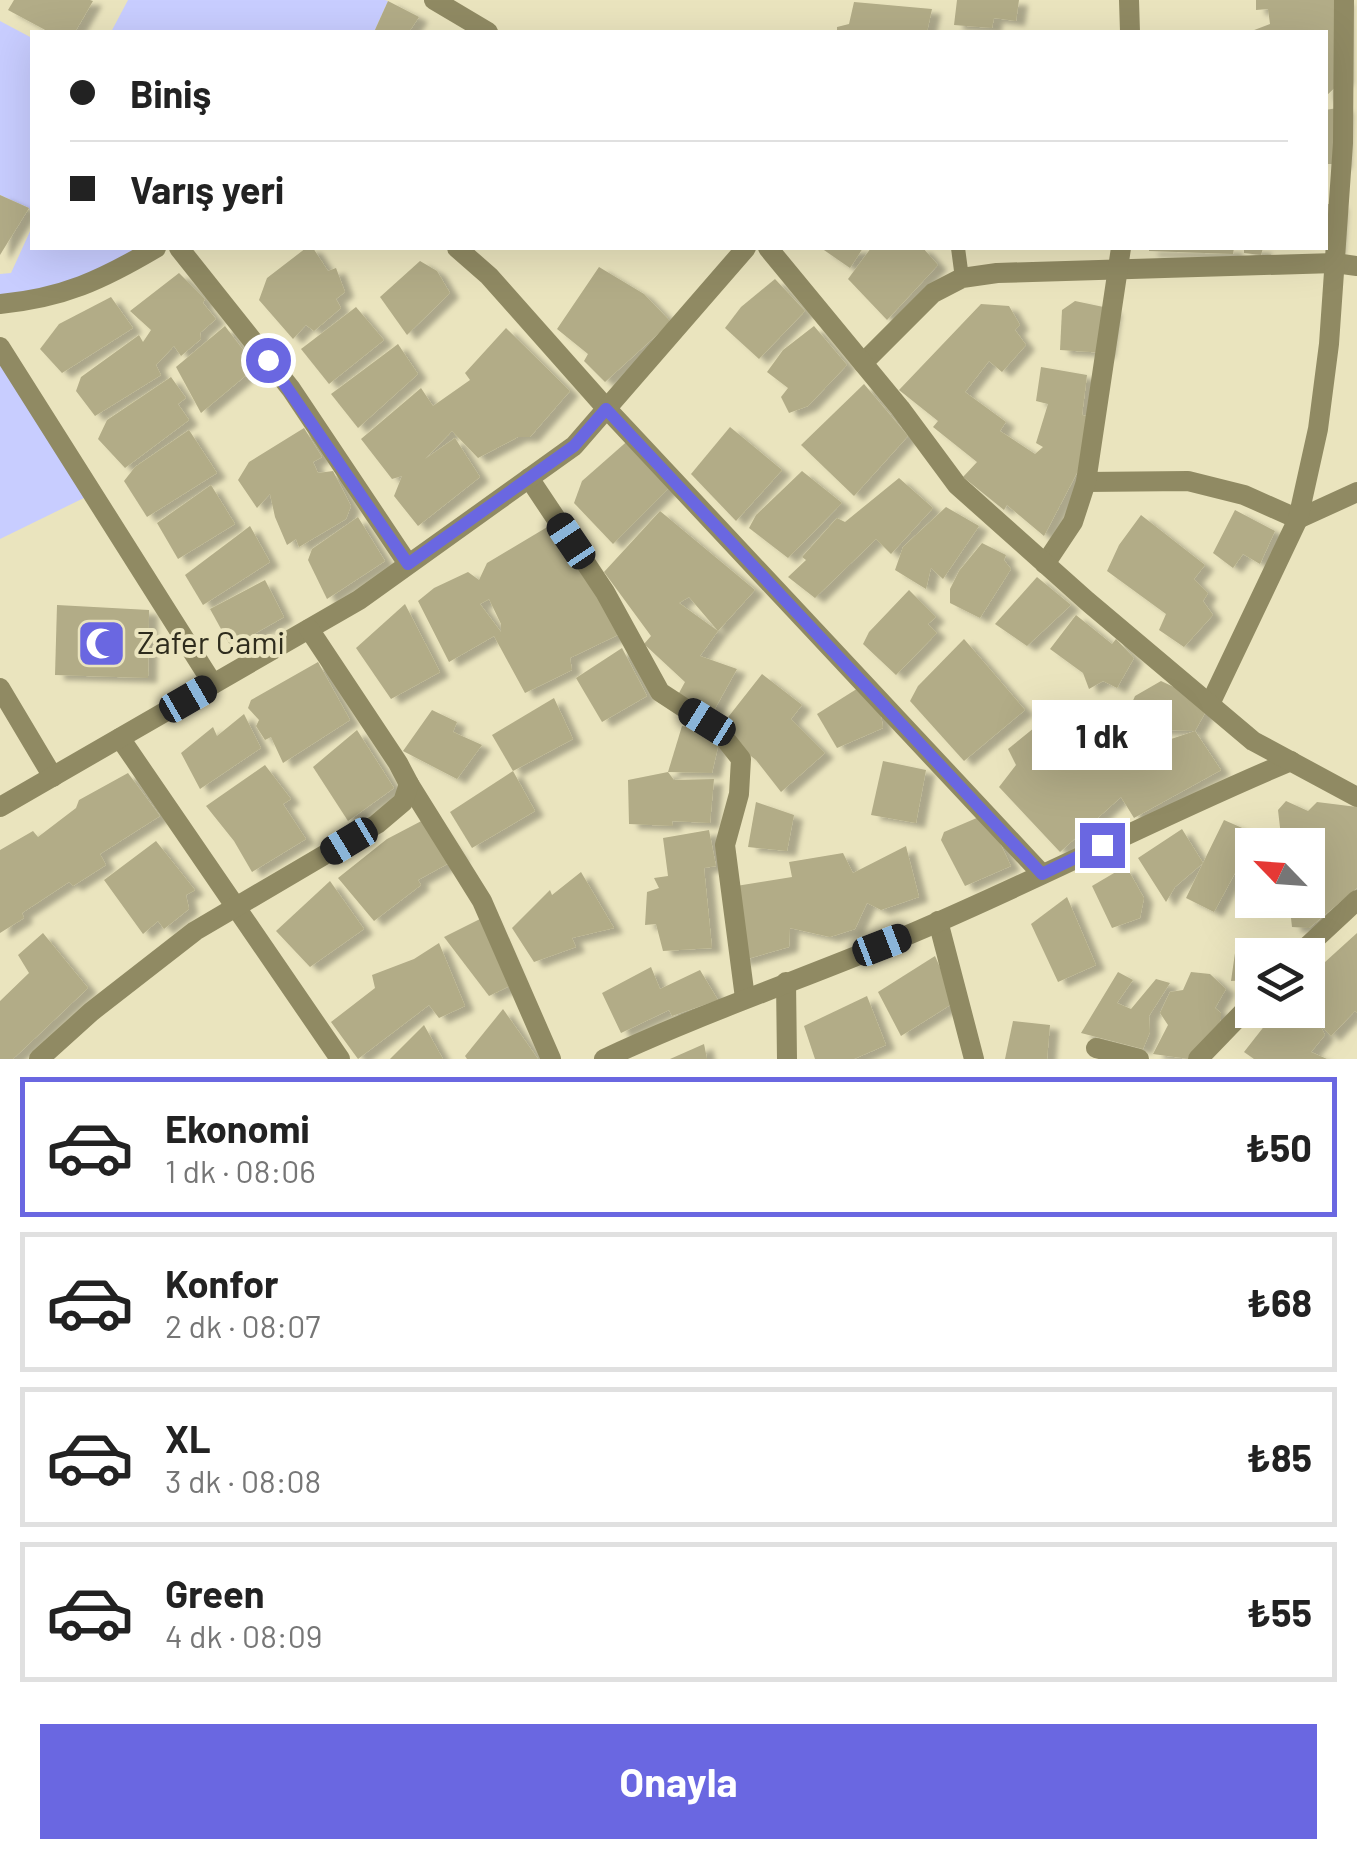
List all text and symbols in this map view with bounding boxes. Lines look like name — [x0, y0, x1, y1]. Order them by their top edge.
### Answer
text: Biniş — [130, 70, 212, 116]
text: Varış yeri — [130, 166, 284, 212]
route start — [246, 338, 291, 383]
car — [542, 508, 600, 574]
mosque icon: Zafer Cami — [76, 617, 128, 669]
place label: Zafer Cami — [137, 622, 285, 660]
car — [155, 671, 221, 727]
car — [674, 693, 740, 751]
callout: 1 dk — [1032, 700, 1172, 770]
text: 1 dk — [1076, 716, 1128, 754]
car — [316, 813, 382, 869]
route end — [1080, 823, 1125, 868]
north arrow — [1235, 828, 1325, 918]
map controls — [1235, 828, 1325, 1028]
car — [849, 920, 915, 970]
button: layers — [1235, 938, 1325, 1028]
icon: car — [45, 1102, 135, 1192]
text: Ekonomi — [165, 1105, 309, 1151]
text: ₺50 — [1245, 1124, 1312, 1170]
text: 1 dk · 08:06 — [165, 1151, 316, 1189]
icon: car — [45, 1257, 135, 1347]
text: Konfor — [165, 1260, 279, 1306]
text: ₺68 — [1246, 1279, 1312, 1325]
text: 2 dk · 08:07 — [165, 1306, 320, 1344]
icon: car — [45, 1412, 135, 1502]
text: XL — [165, 1415, 211, 1461]
text: ₺85 — [1246, 1434, 1312, 1480]
text: 3 dk · 08:08 — [165, 1461, 321, 1499]
icon: car — [45, 1567, 135, 1657]
text: Green — [165, 1570, 265, 1616]
text: ₺55 — [1246, 1589, 1312, 1635]
text: 4 dk · 08:09 — [165, 1616, 322, 1654]
button: Onayla — [40, 1724, 1317, 1839]

